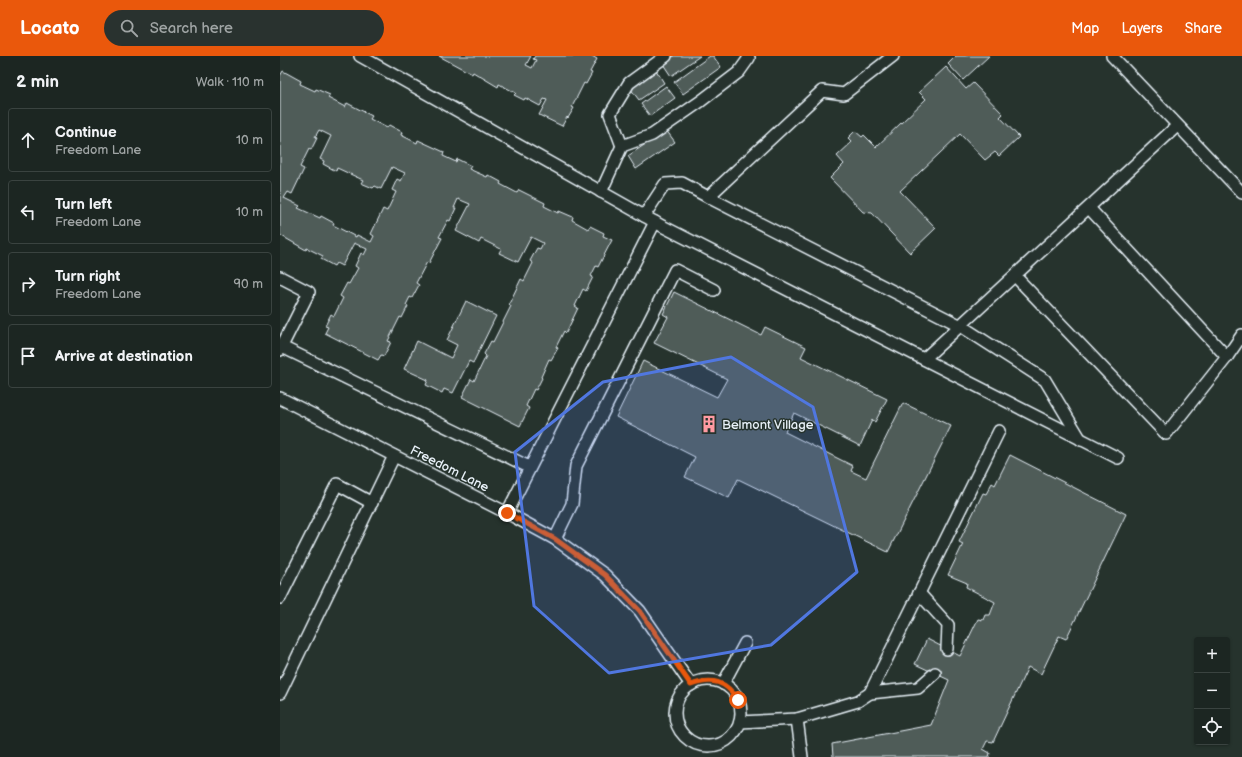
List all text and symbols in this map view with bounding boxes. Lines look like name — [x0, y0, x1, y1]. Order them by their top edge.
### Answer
search box — [104, 10, 384, 46]
text: Locato — [20, 17, 80, 40]
icon: search — [118, 17, 140, 39]
text: Search here — [150, 19, 233, 38]
text: Map — [1071, 20, 1099, 37]
text: Layers — [1121, 20, 1163, 37]
text: Share — [1185, 20, 1222, 37]
text: 2 min — [16, 72, 59, 92]
text: Walk · 110 m — [196, 74, 264, 90]
text: Continue — [55, 123, 117, 142]
icon: ahead — [17, 129, 39, 151]
text: 10 m — [236, 132, 263, 148]
text: Freedom Lane — [55, 142, 141, 158]
text: Turn left — [55, 195, 112, 214]
icon: left — [17, 201, 39, 223]
text: 10 m — [236, 204, 263, 220]
text: Freedom Lane — [55, 214, 141, 230]
text: Turn right — [55, 267, 120, 286]
icon: right — [17, 273, 39, 295]
text: 90 m — [234, 276, 263, 292]
text: Freedom Lane — [55, 286, 141, 302]
icon: arrive — [17, 345, 39, 367]
text: Arrive at destination — [55, 347, 193, 366]
building icon: Belmont Village — [699, 414, 719, 434]
place label: Belmont Village — [722, 417, 814, 433]
street label: Freedom Lane — [408, 442, 492, 496]
route end — [498, 504, 516, 522]
map controls — [1194, 637, 1230, 745]
button: + — [1194, 637, 1230, 673]
button: − — [1194, 673, 1230, 709]
route start — [729, 691, 747, 709]
button: locate — [1194, 709, 1230, 745]

